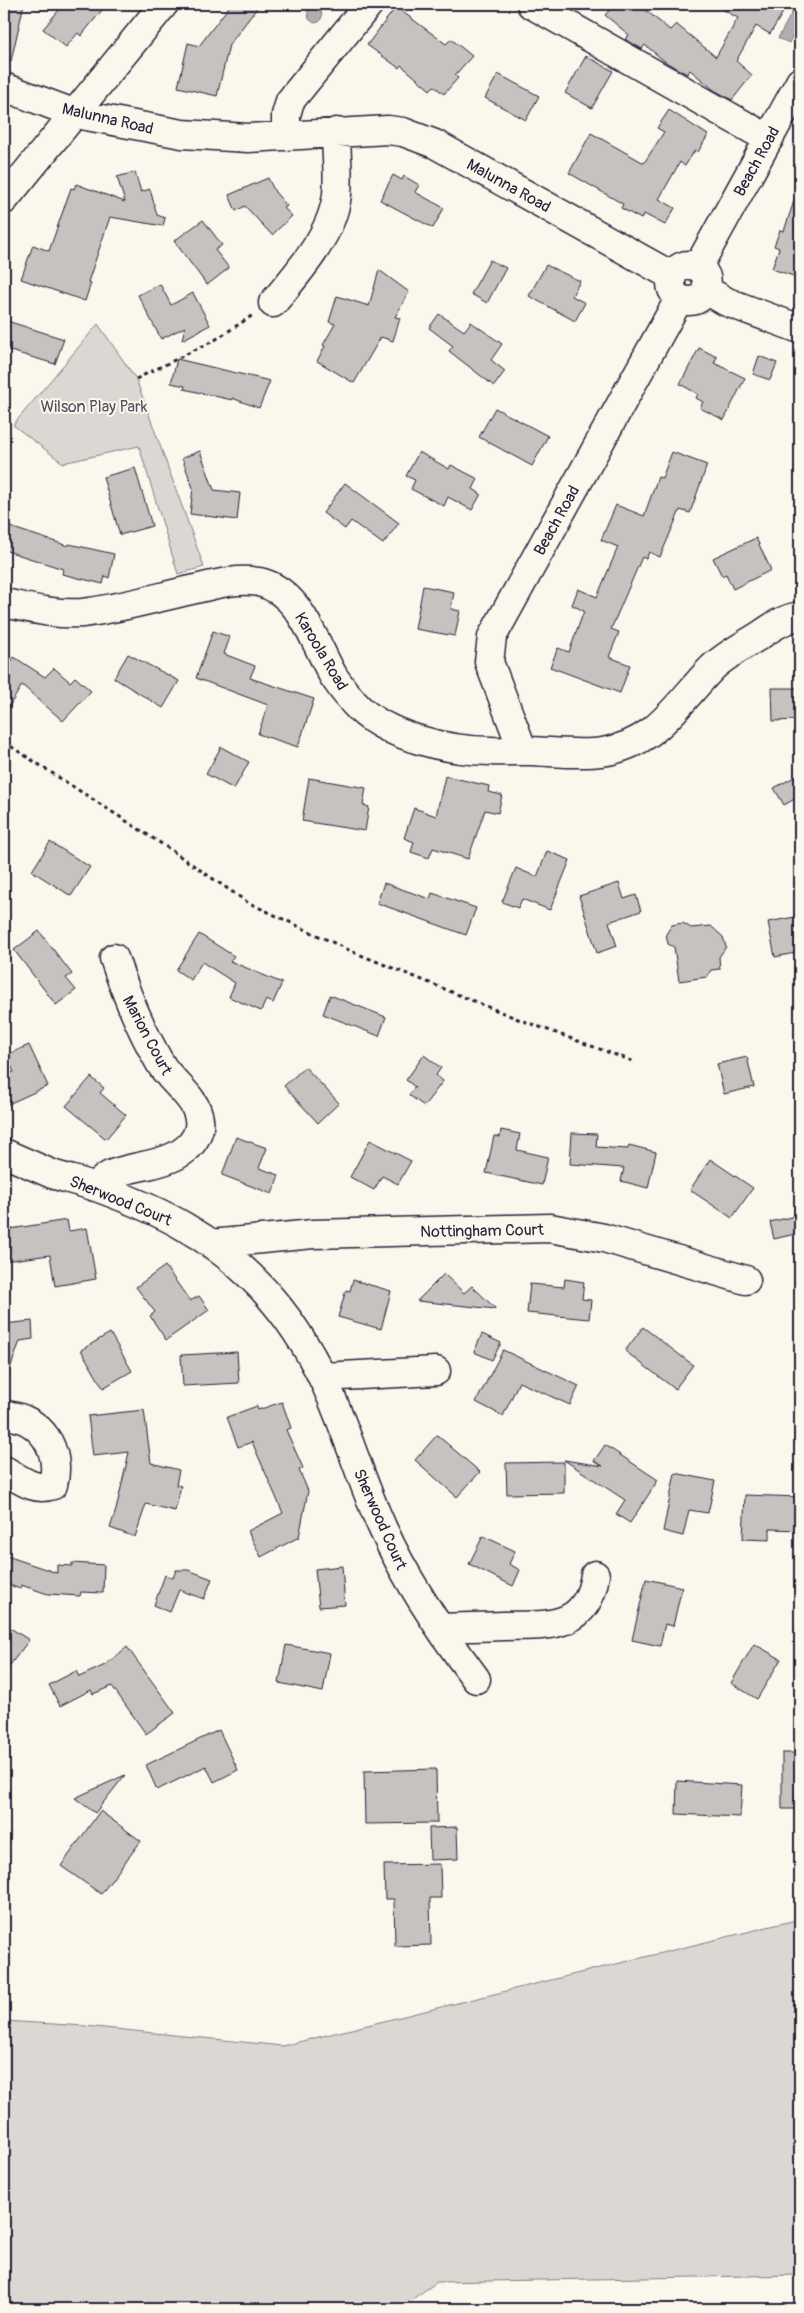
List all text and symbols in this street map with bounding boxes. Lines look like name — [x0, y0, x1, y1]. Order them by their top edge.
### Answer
street label: Malunna Road — [60, 99, 155, 139]
street label: Beach Road — [730, 123, 784, 200]
street label: Malunna Road — [463, 155, 554, 217]
park label: Wilson Play Park — [41, 397, 148, 417]
street label: Beach Road — [530, 482, 584, 559]
street label: Karoola Road — [290, 609, 352, 694]
street label: Marion Court — [118, 992, 177, 1079]
street label: Sherwood Court — [67, 1171, 175, 1231]
street label: Nottingham Court — [420, 1220, 545, 1242]
street label: Sherwood Court — [349, 1466, 411, 1573]

